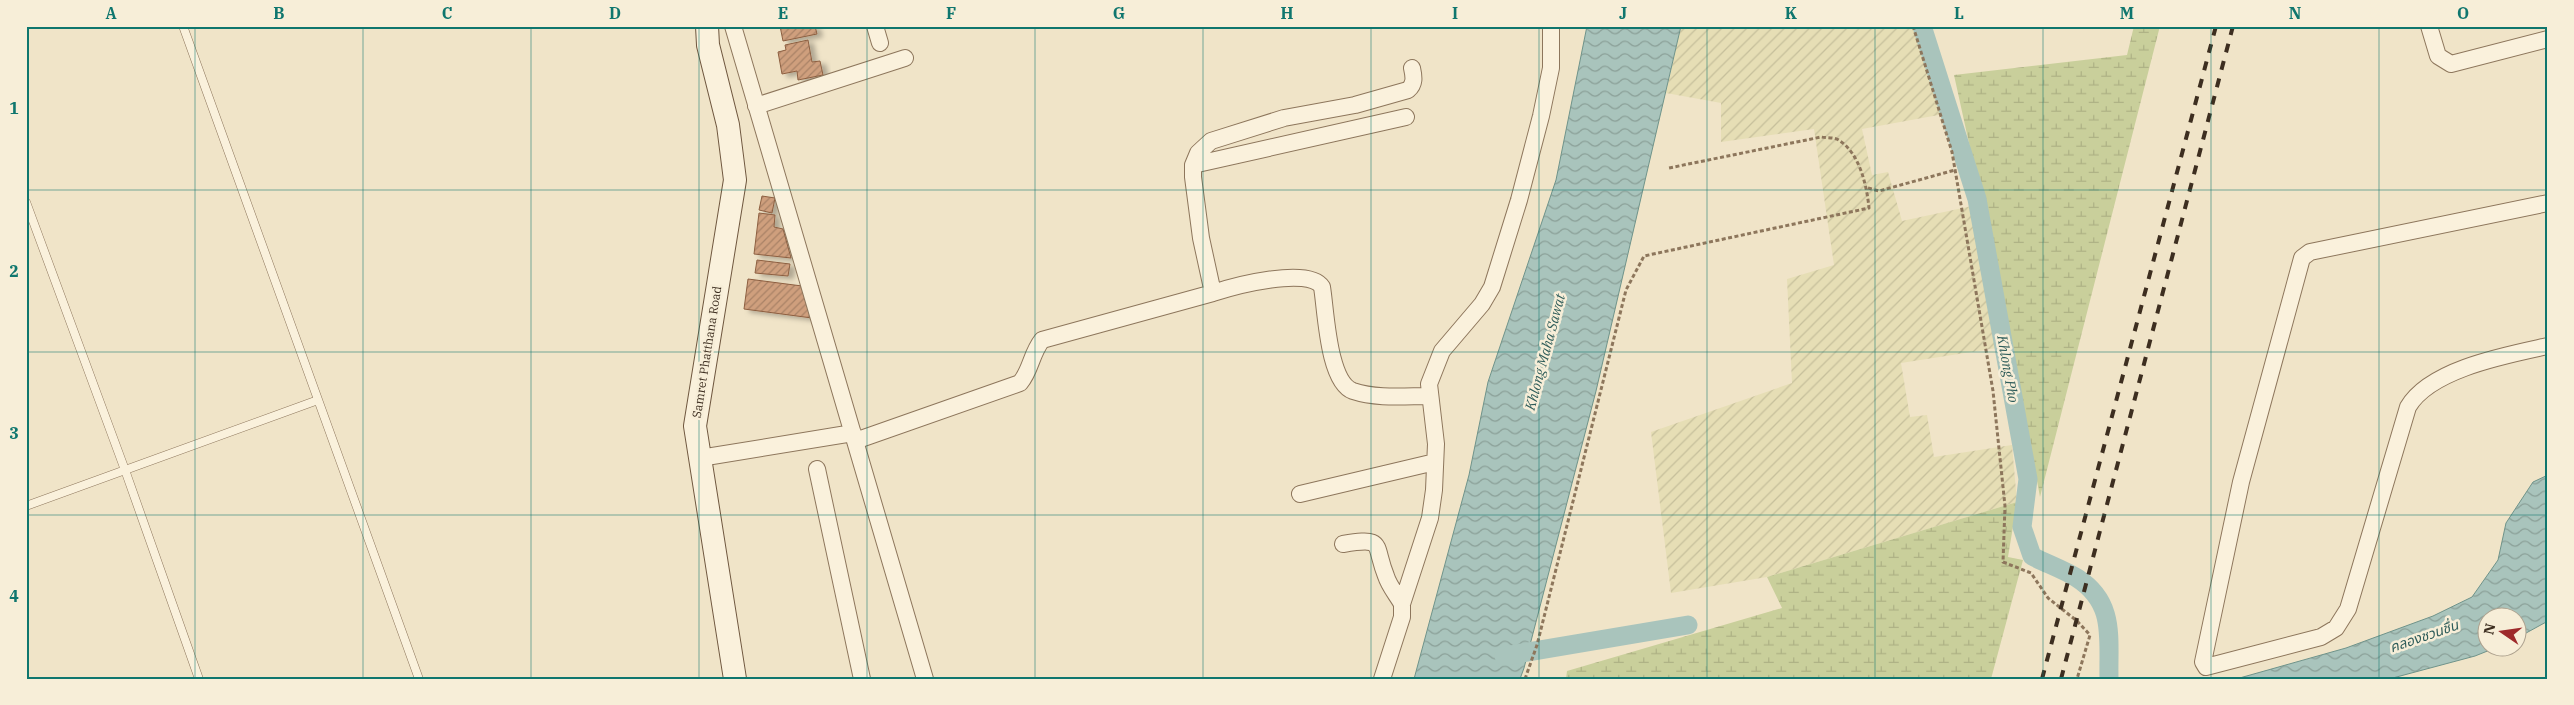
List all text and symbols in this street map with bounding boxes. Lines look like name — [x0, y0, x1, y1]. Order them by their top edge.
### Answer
text: A — [105, 3, 117, 23]
text: B — [273, 3, 285, 23]
text: C — [442, 3, 452, 23]
text: D — [609, 3, 621, 23]
text: E — [778, 3, 788, 23]
text: F — [946, 3, 956, 23]
text: G — [1113, 3, 1125, 23]
text: H — [1281, 3, 1294, 23]
text: I — [1452, 3, 1458, 23]
text: J — [1619, 3, 1627, 23]
text: K — [1785, 3, 1798, 23]
text: L — [1954, 3, 1964, 23]
text: M — [2120, 3, 2134, 23]
text: N — [2289, 3, 2301, 23]
text: O — [2457, 3, 2469, 23]
text: 1 — [9, 98, 19, 118]
text: 2 — [9, 261, 19, 281]
street label: Samret Phatthana Road — [689, 285, 724, 419]
water label: Khlong Maha Sawat — [1521, 291, 1569, 413]
water label: Khlong Pho — [1993, 333, 2023, 404]
text: 3 — [9, 423, 19, 443]
text: 4 — [9, 586, 19, 606]
north arrow — [2476, 608, 2526, 658]
water label: คลองชวนชื่น — [2387, 614, 2462, 656]
text: N — [2479, 622, 2499, 636]

